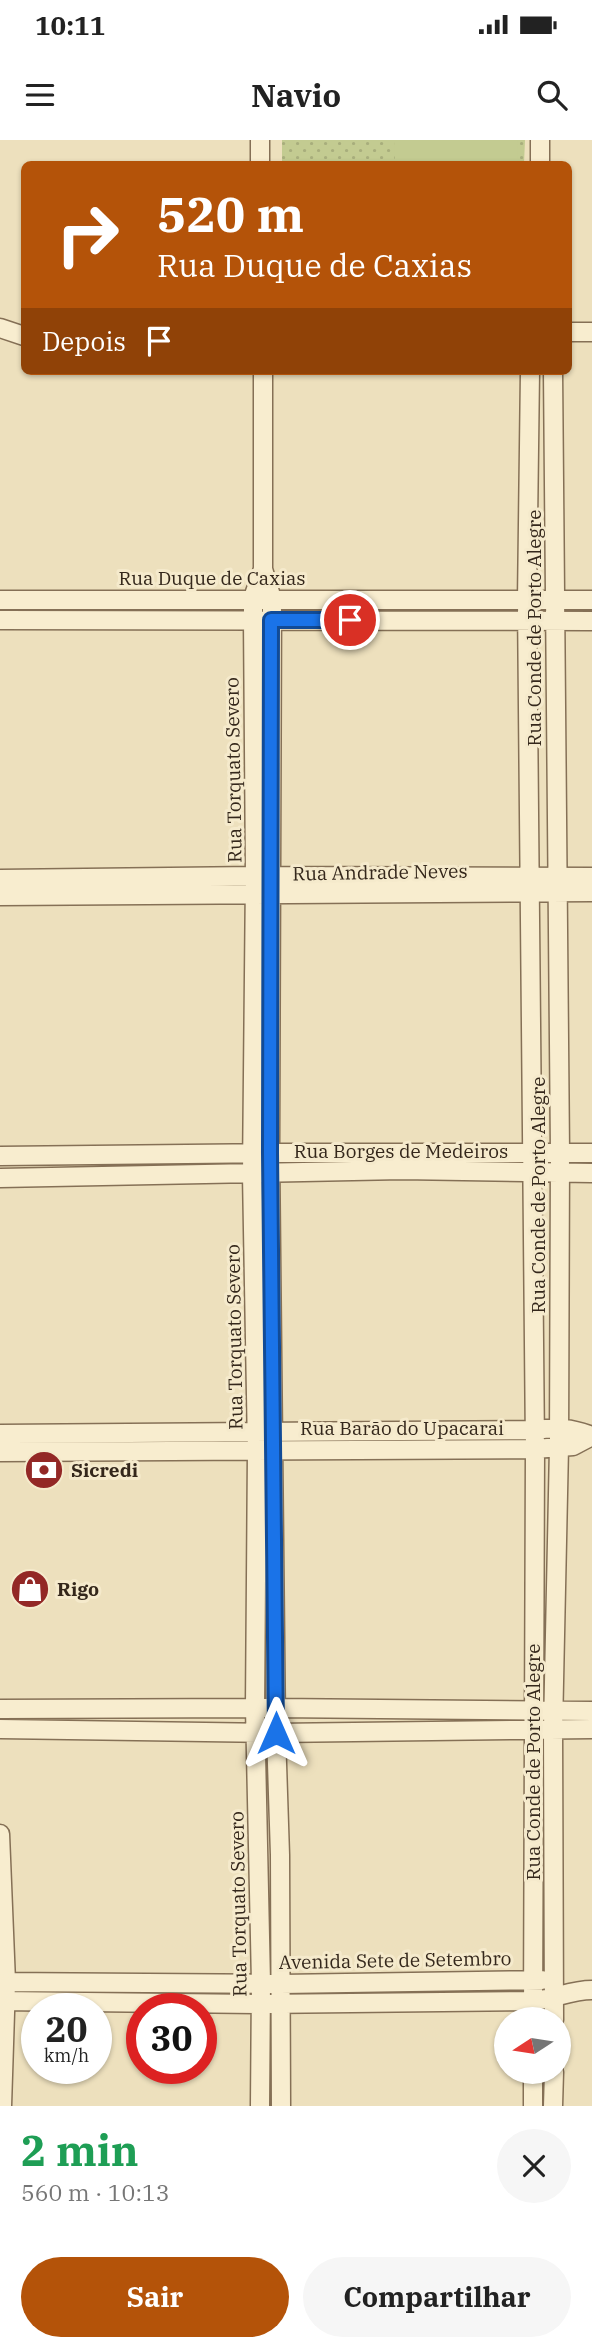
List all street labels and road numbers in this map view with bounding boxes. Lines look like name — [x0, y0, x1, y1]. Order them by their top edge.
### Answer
street label: Rua Conde de Porto Alegre — [522, 510, 546, 746]
street label: Rua Duque de Caxias — [118, 566, 306, 590]
street label: Rua Torquato Severo — [219, 677, 247, 863]
street label: Rua Andrade Neves — [292, 858, 468, 886]
street label: Rua Conde de Porto Alegre — [526, 1077, 550, 1313]
street label: Rua Borges de Medeiros — [294, 1139, 508, 1163]
street label: Rua Torquato Severo — [220, 1244, 248, 1430]
street label: Rua Barão do Upacarai — [300, 1416, 504, 1440]
street label: Rua Conde de Porto Alegre — [521, 1644, 545, 1880]
street label: Rua Torquato Severo — [224, 1811, 252, 1997]
street label: Avenida Sete de Setembro — [278, 1946, 512, 1974]

